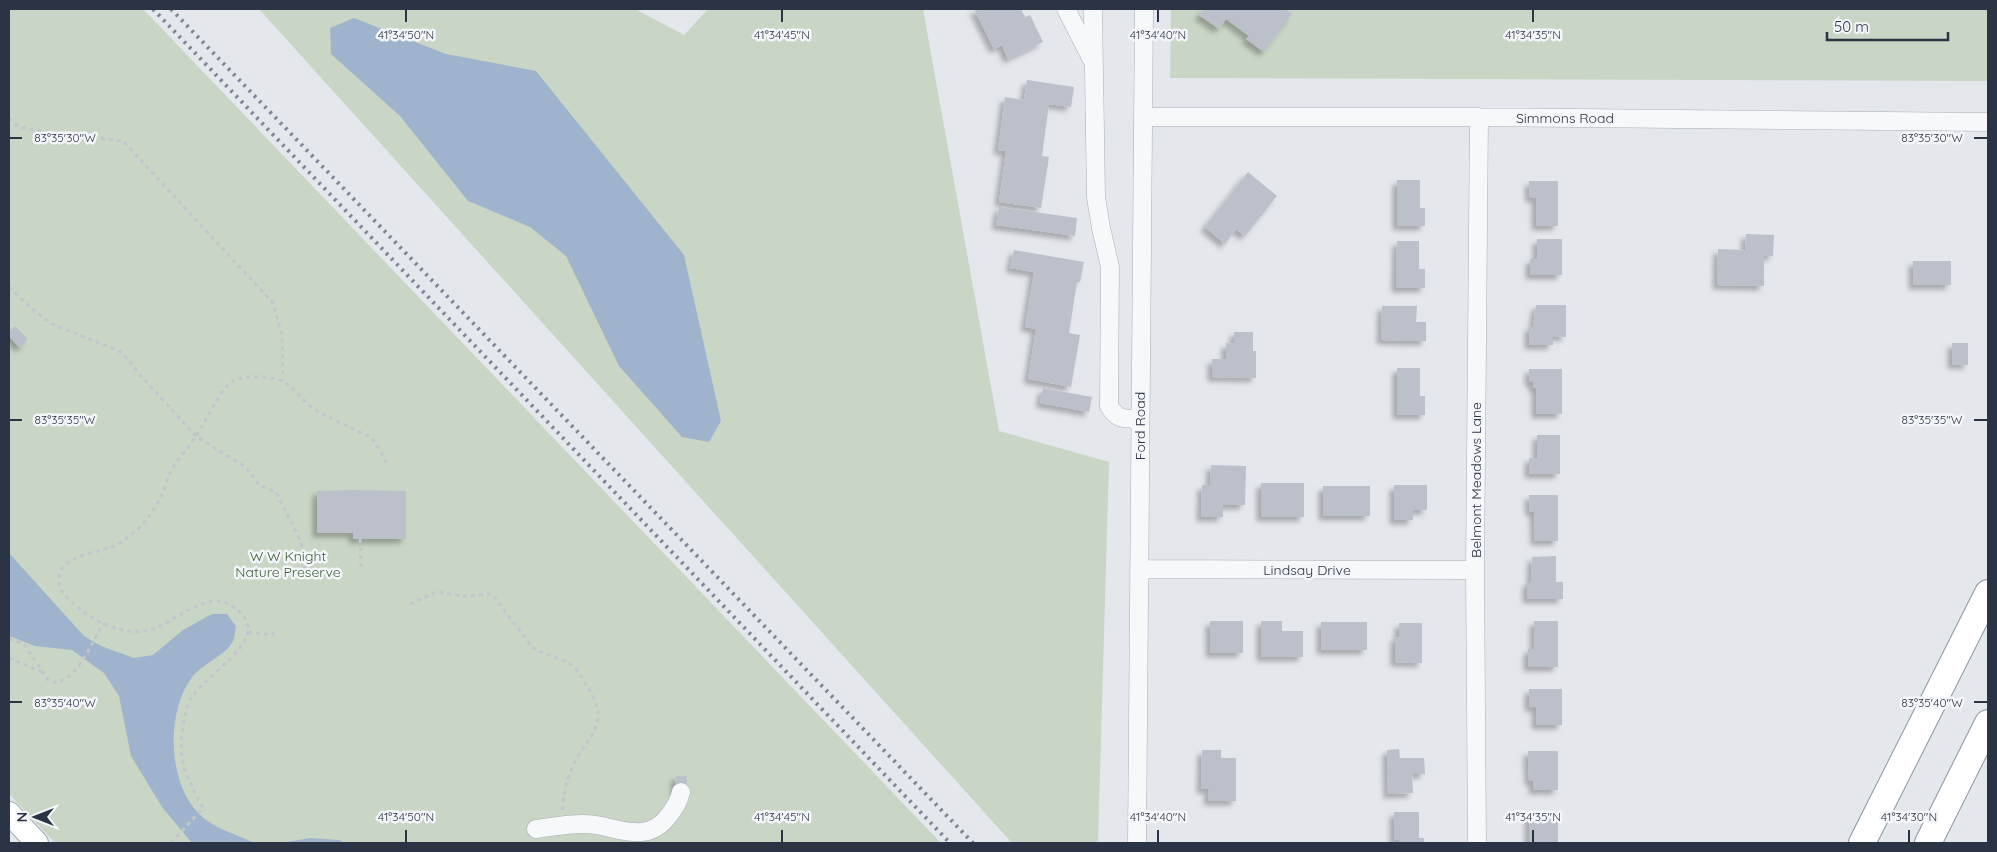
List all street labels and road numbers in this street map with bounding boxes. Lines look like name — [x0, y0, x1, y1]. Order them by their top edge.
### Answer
street label: Simmons Road — [1516, 109, 1614, 127]
street label: Ford Road — [1131, 392, 1149, 460]
street label: Belmont Meadows Lane — [1467, 402, 1485, 558]
street label: Lindsay Drive — [1263, 561, 1351, 579]

